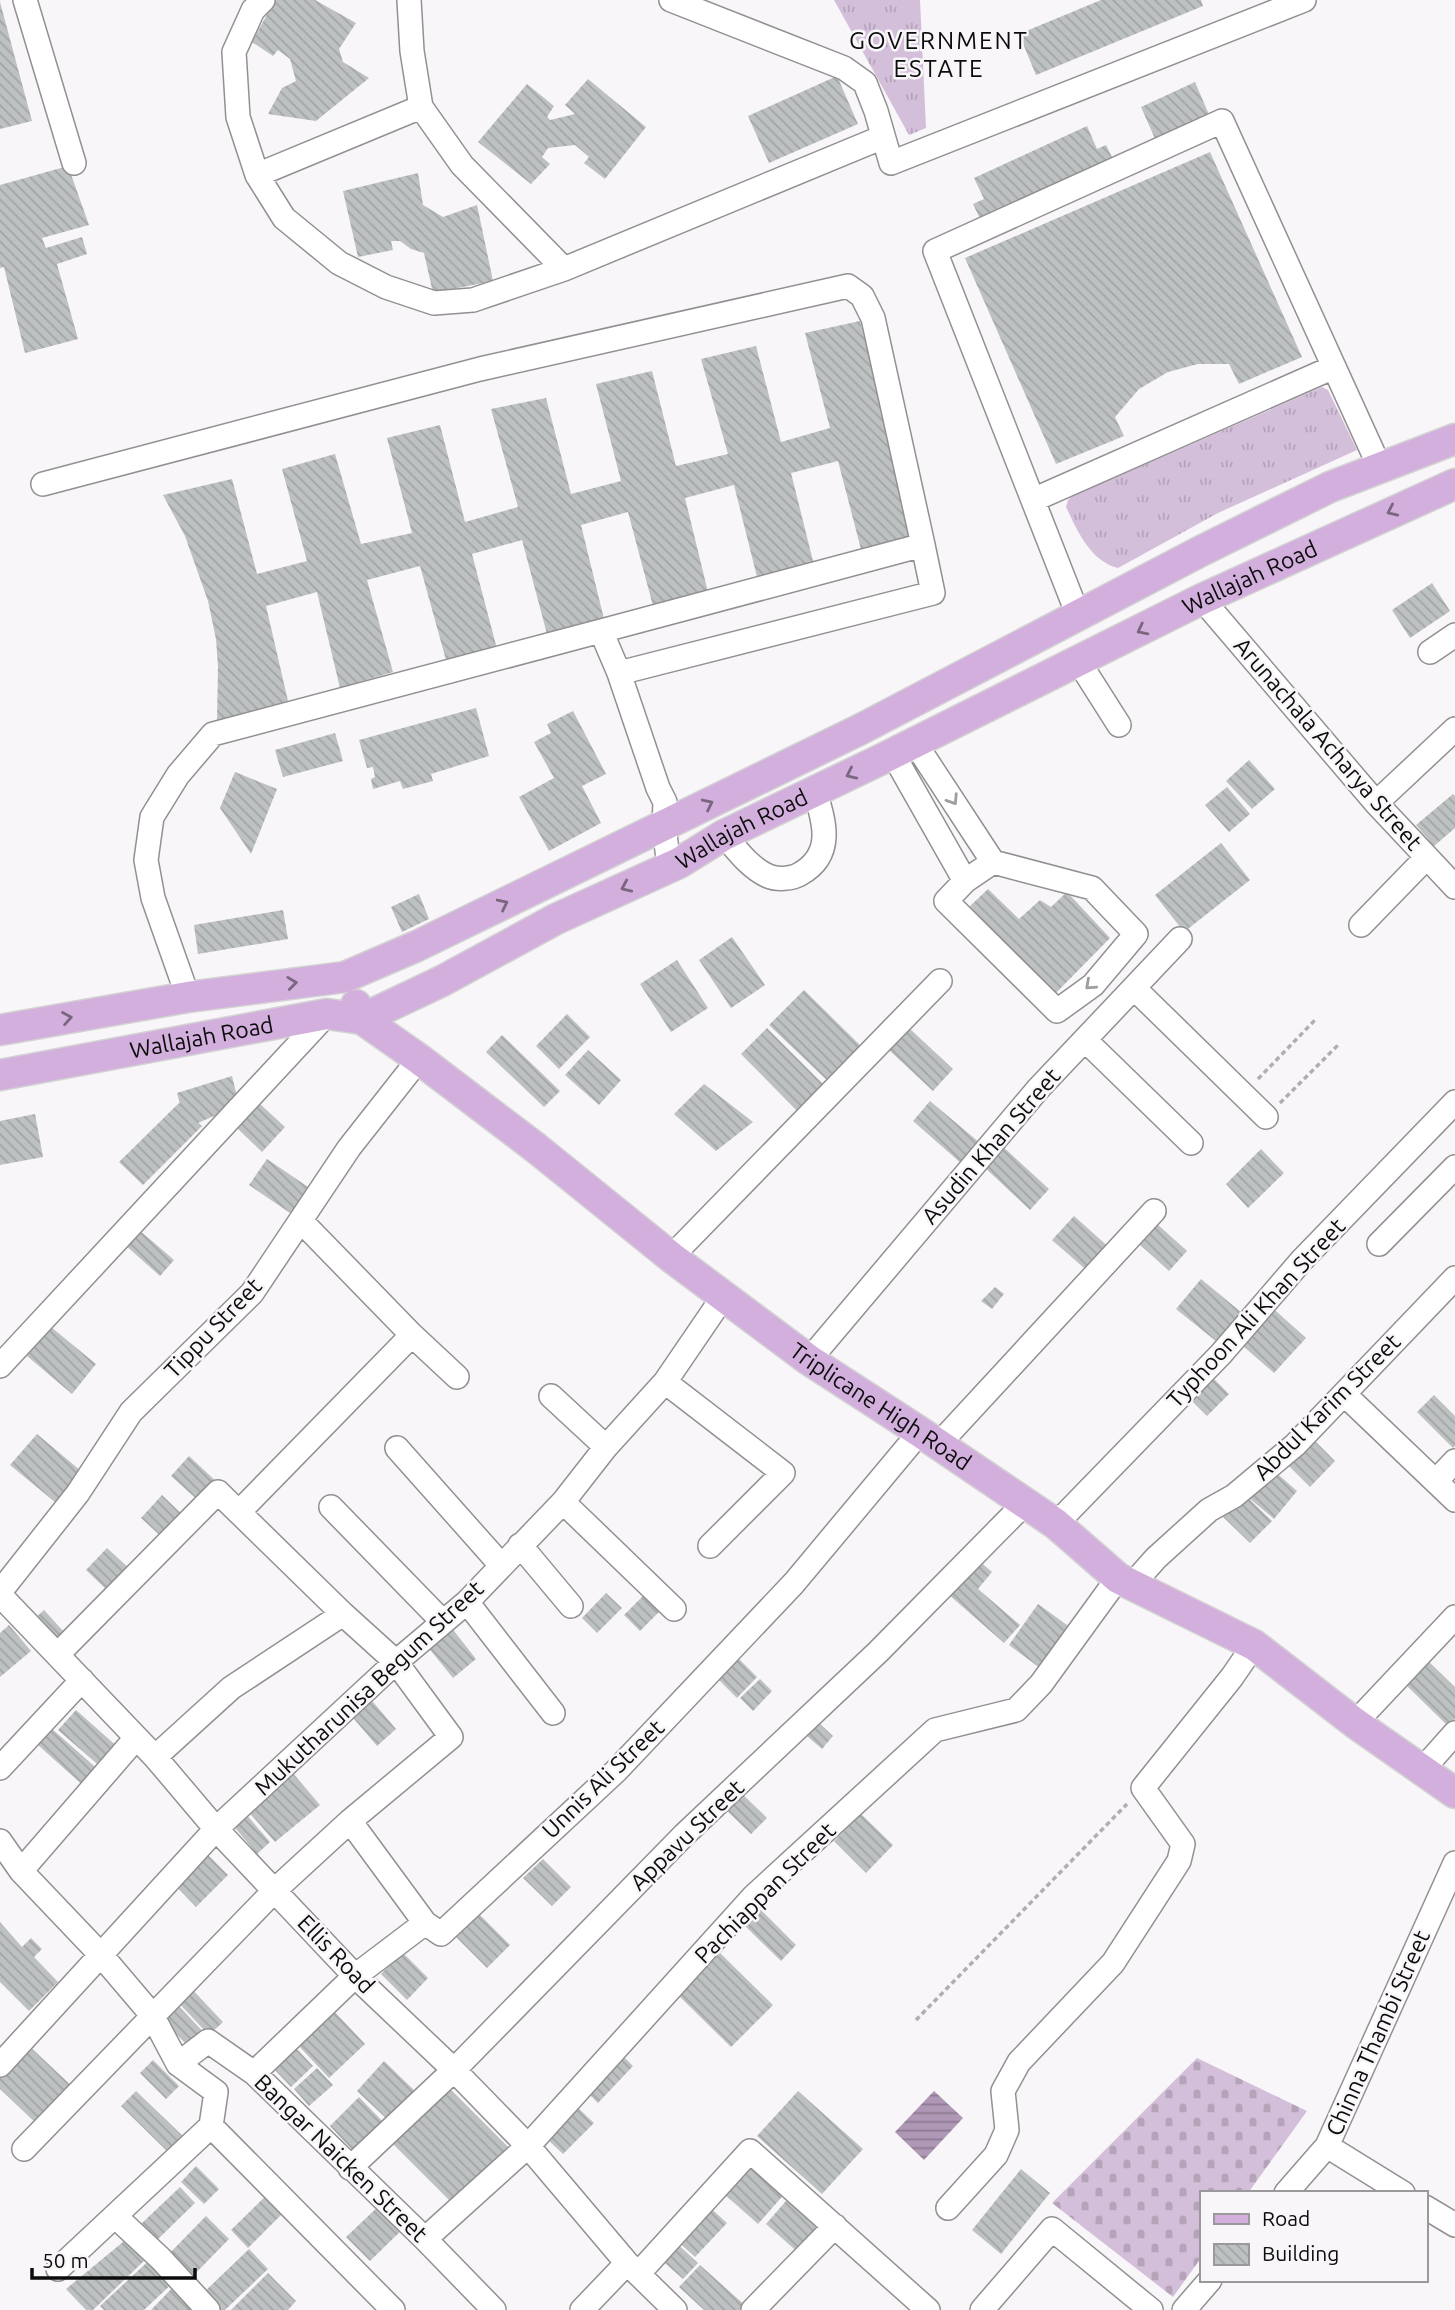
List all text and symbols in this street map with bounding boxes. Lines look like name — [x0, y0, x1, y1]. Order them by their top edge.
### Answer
district label: GOVERNMENT ESTATE — [849, 27, 1029, 82]
one-way arrow — [1387, 503, 1399, 517]
street label: Wallajah Road — [1178, 535, 1321, 619]
one-way arrow — [1137, 621, 1150, 635]
street label: Arunachala Acharya Street — [1229, 633, 1427, 855]
one-way arrow — [846, 766, 858, 780]
street label: Wallajah Road — [671, 784, 811, 874]
one-way arrow — [944, 792, 957, 805]
one-way arrow — [701, 799, 713, 813]
one-way arrow — [621, 879, 633, 893]
one-way arrow — [496, 898, 508, 912]
one-way arrow — [286, 976, 298, 991]
one-way arrow — [1085, 977, 1098, 989]
one-way arrow — [61, 1011, 73, 1026]
street label: Wallajah Road — [128, 1011, 275, 1063]
street label: Asudin Khan Street — [916, 1063, 1065, 1228]
street label: Typhoon Ali Khan Street — [1162, 1213, 1350, 1412]
street label: Tippu Street — [159, 1273, 266, 1383]
street label: Abdul Karim Street — [1249, 1329, 1405, 1485]
street label: Triplicane High Road — [786, 1337, 976, 1475]
street label: Mukutharunisa Begum Street — [250, 1575, 488, 1800]
street label: Unnis Ali Street — [537, 1714, 668, 1843]
street label: Appavu Street — [625, 1774, 748, 1895]
street label: Pachiappan Street — [689, 1817, 840, 1968]
street label: Ellis Road — [293, 1909, 380, 1998]
street label: Chinna Thambi Street — [1321, 1926, 1434, 2139]
street label: Bangar Naicken Street — [250, 2069, 433, 2246]
legend — [1200, 2191, 1427, 2282]
text: Road — [1262, 2206, 1310, 2230]
scale bar — [32, 2236, 194, 2280]
text: Building — [1262, 2241, 1339, 2265]
text: 50 m — [42, 2248, 89, 2272]

